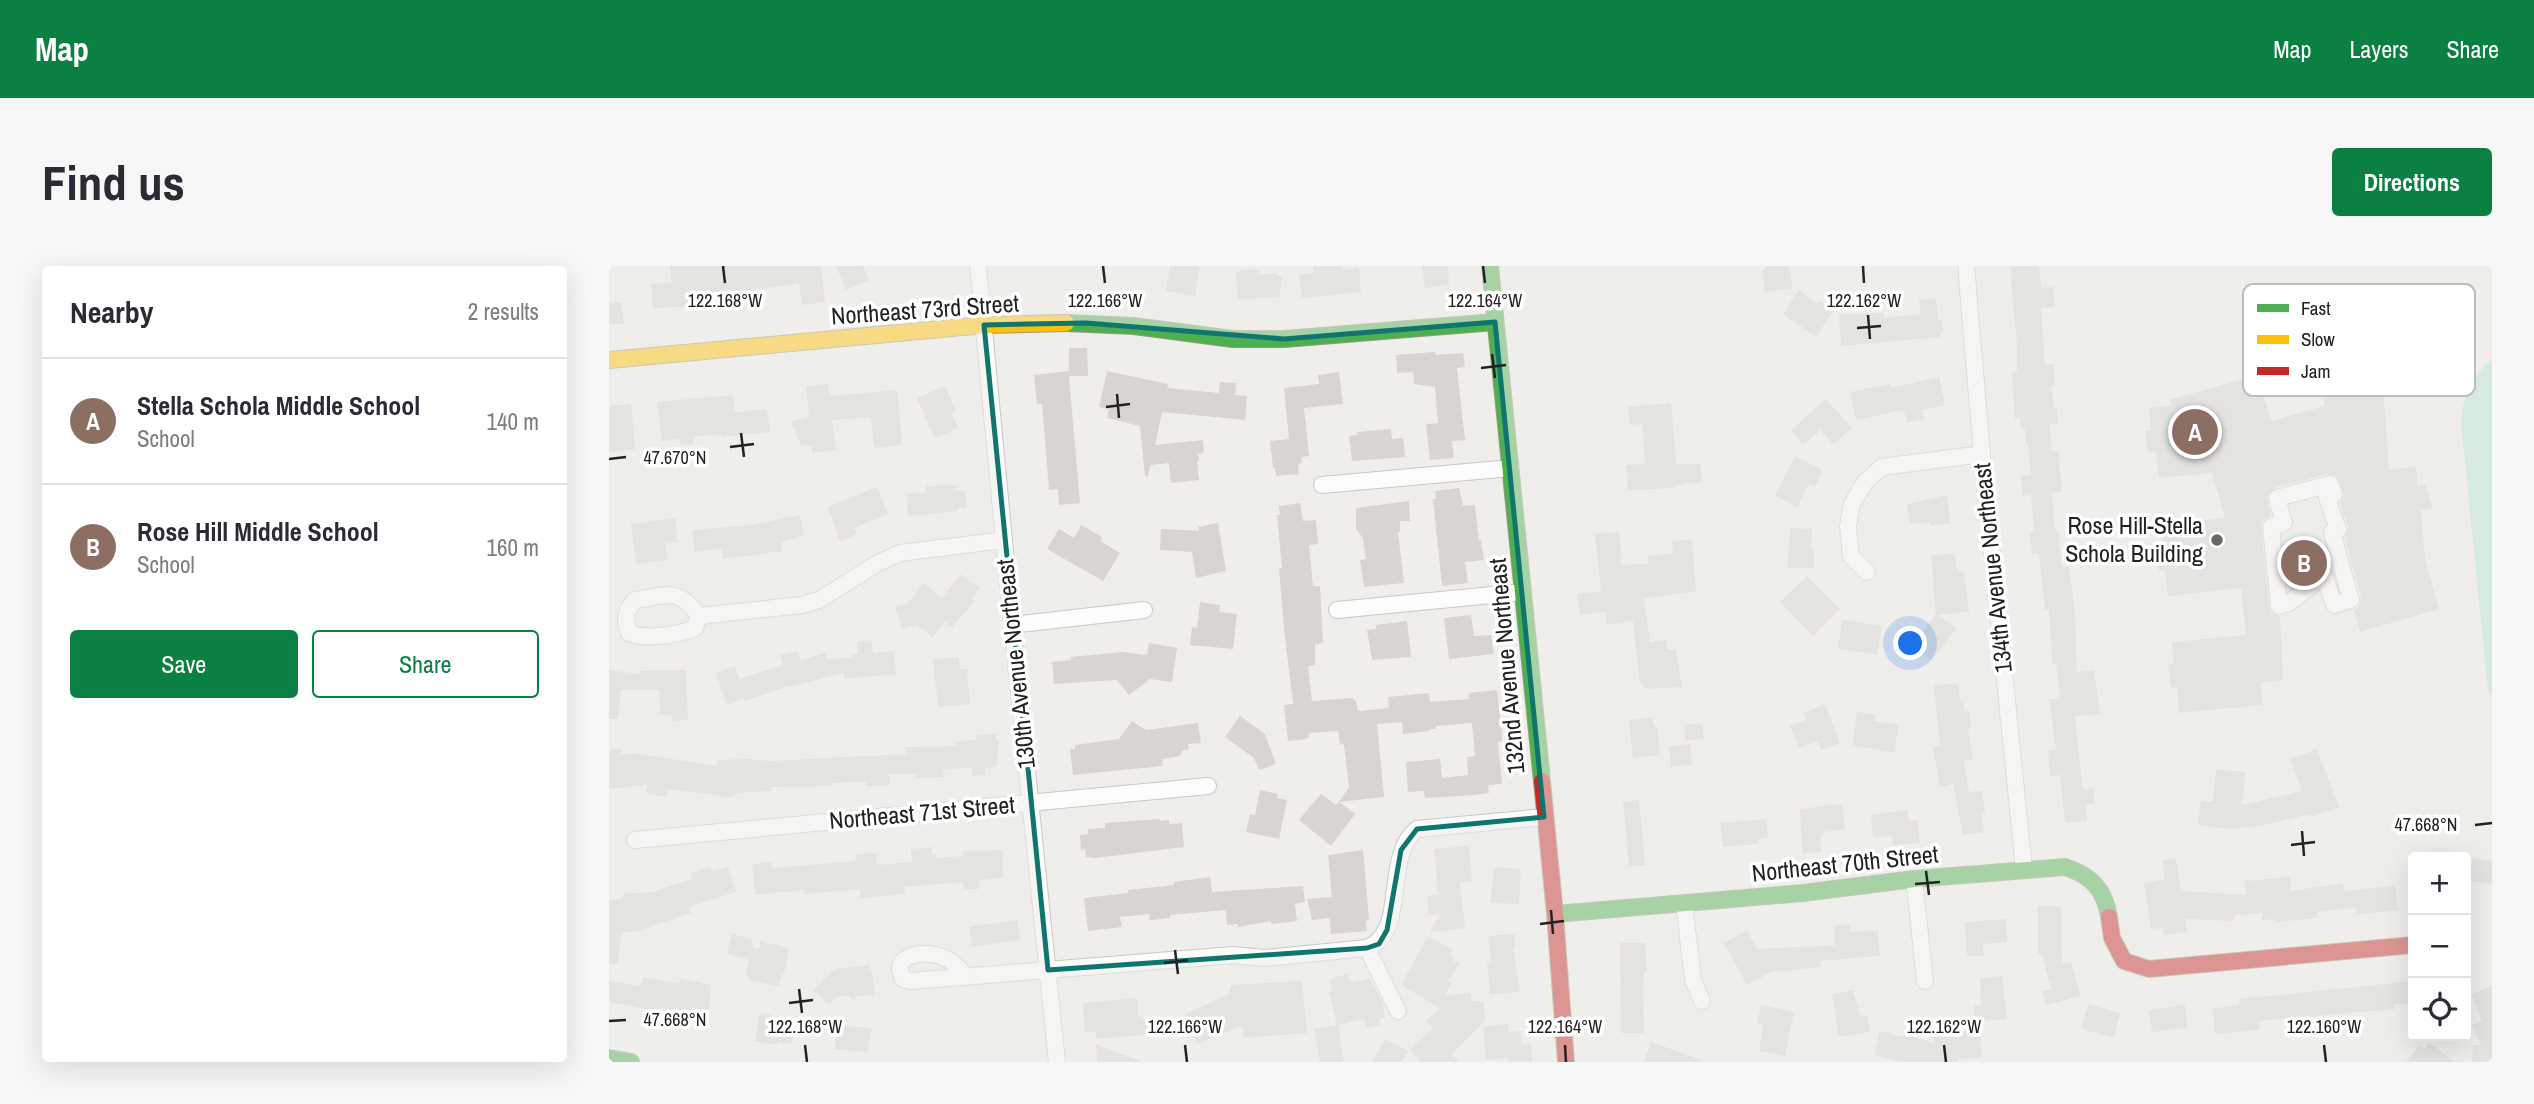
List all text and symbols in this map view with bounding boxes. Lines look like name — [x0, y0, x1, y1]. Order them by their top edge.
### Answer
text: Map — [35, 27, 89, 71]
text: Map — [2273, 33, 2311, 65]
text: Layers — [2349, 33, 2408, 65]
text: Share — [2446, 33, 2499, 65]
button: Directions — [2332, 148, 2492, 216]
text: Find us — [42, 149, 185, 215]
legend — [2243, 284, 2475, 396]
street label: Northeast 73rd Street — [830, 286, 1020, 332]
text: 122.168°W — [688, 288, 762, 313]
text: 122.166°W — [1068, 288, 1142, 313]
text: 122.164°W — [1448, 288, 1522, 313]
text: 122.162°W — [1827, 288, 1901, 313]
text: Nearby — [70, 292, 153, 332]
text: Fast — [2301, 295, 2331, 321]
text: 2 results — [468, 296, 539, 327]
text: Slow — [2301, 326, 2336, 352]
text: Jam — [2301, 358, 2330, 384]
text: Stella Schola Middle School — [137, 388, 420, 423]
text: A — [86, 406, 100, 437]
text: 140 m — [487, 406, 539, 437]
pin: A — [2172, 406, 2218, 458]
text: School — [137, 423, 195, 454]
text: 47.670°N — [644, 445, 707, 470]
street label: 134th Avenue Northeast — [1965, 461, 2019, 675]
place label: Rose Hill-Stella Schola Building — [2065, 509, 2203, 569]
text: Rose Hill Middle School — [137, 514, 379, 549]
text: B — [86, 532, 100, 563]
text: 160 m — [487, 532, 539, 563]
marker: Rose Hill-Stella Schola Building — [2209, 532, 2225, 548]
pin: B — [2281, 537, 2327, 589]
text: School — [137, 549, 195, 580]
street label: 132nd Avenue Northeast — [1481, 556, 1531, 775]
street label: 130th Avenue Northeast — [988, 557, 1042, 771]
your location — [1893, 626, 1927, 660]
button: Save — [70, 630, 298, 698]
button: Share — [312, 630, 539, 698]
street label: Northeast 71st Street — [828, 788, 1016, 836]
text: 47.668°N — [2395, 812, 2458, 837]
street label: Northeast 70th Street — [1750, 837, 1940, 889]
map controls — [2408, 852, 2471, 1041]
button: + — [2408, 852, 2471, 915]
button: − — [2408, 915, 2471, 978]
button: locate — [2408, 978, 2471, 1041]
text: 47.668°N — [644, 1007, 707, 1032]
text: 122.168°W — [768, 1014, 842, 1039]
text: 122.166°W — [1148, 1014, 1222, 1039]
text: 122.164°W — [1528, 1014, 1602, 1039]
text: 122.162°W — [1907, 1014, 1981, 1039]
text: 122.160°W — [2287, 1014, 2361, 1039]

